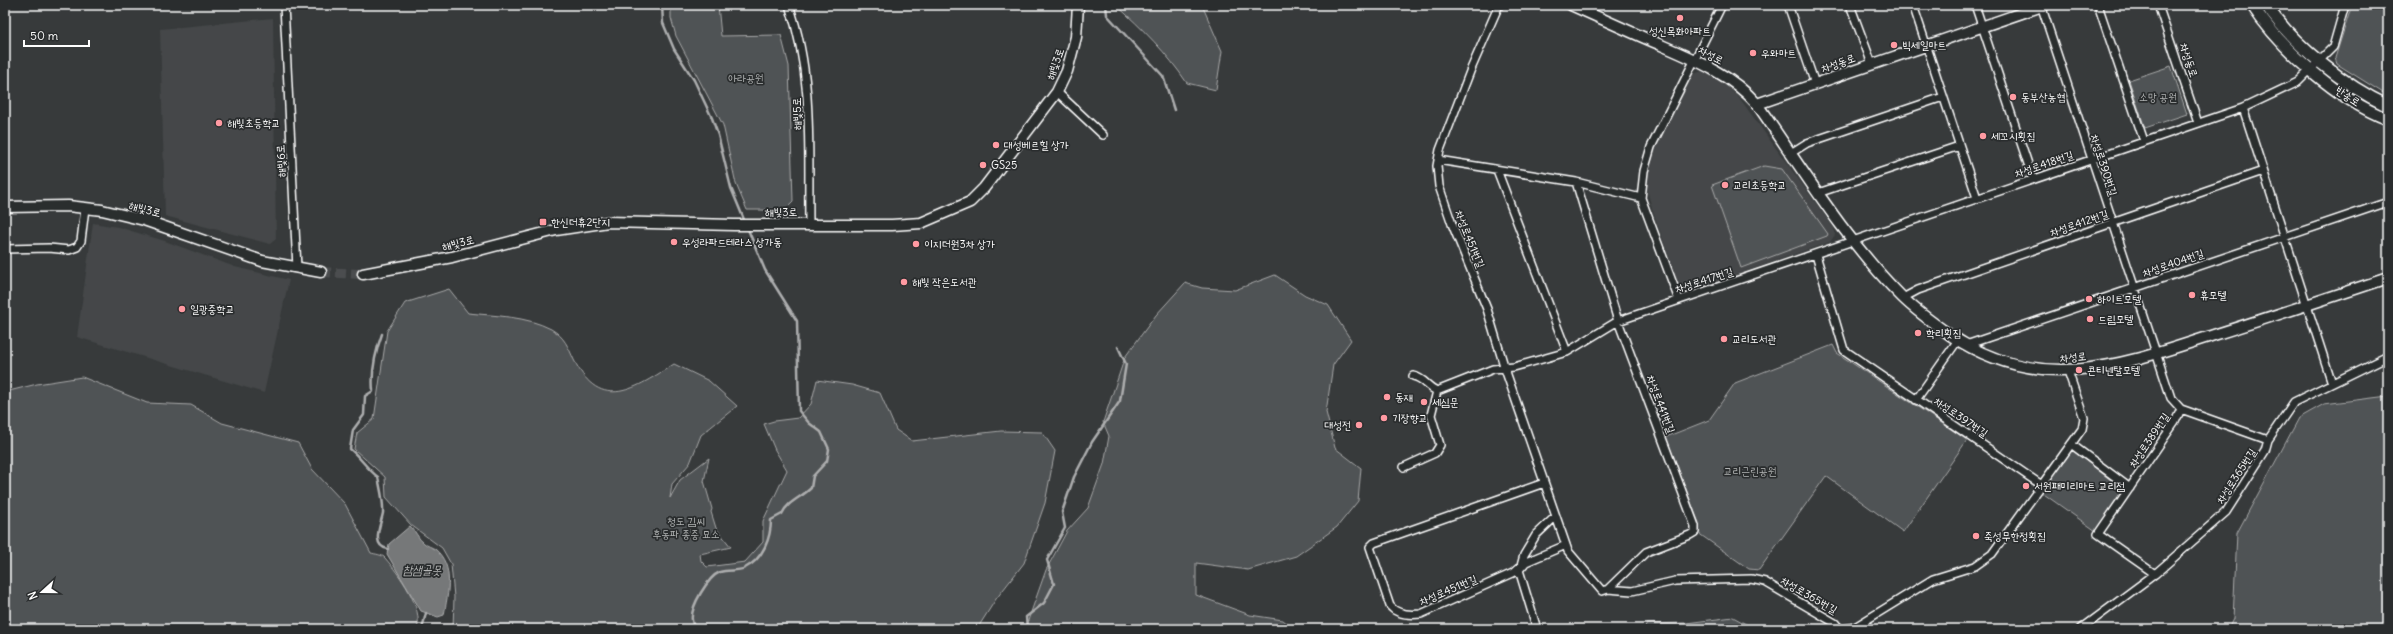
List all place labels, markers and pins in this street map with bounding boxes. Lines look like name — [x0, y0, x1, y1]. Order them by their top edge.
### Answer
marker: 성신목화아파트 — [1675, 13, 1685, 23]
place label: 성신목화아파트 — [1649, 24, 1711, 38]
place label: 빅세일마트 — [1902, 38, 1946, 52]
marker: 빅세일마트 — [1889, 40, 1899, 50]
place label: 우와마트 — [1761, 46, 1797, 60]
marker: 우와마트 — [1748, 48, 1758, 58]
place label: 동부산농협 — [2021, 90, 2065, 104]
marker: 동부산농협 — [2008, 92, 2018, 102]
place label: 해빛초등학교 — [227, 116, 280, 130]
marker: 해빛초등학교 — [214, 118, 224, 128]
place label: 세꼬시횟집 — [1991, 129, 2035, 143]
marker: 세꼬시횟집 — [1978, 131, 1988, 141]
place label: 대성베르힐 상가 — [1004, 138, 1069, 152]
marker: 대성베르힐 상가 — [991, 140, 1001, 150]
place label: GS25 — [991, 158, 1017, 172]
marker: GS25 — [978, 160, 988, 170]
place label: 교리초등학교 — [1733, 178, 1786, 192]
marker: 교리초등학교 — [1720, 180, 1730, 190]
place label: 한신더휴2단지 — [551, 215, 610, 229]
marker: 한신더휴2단지 — [538, 217, 548, 227]
place label: 우성라파드테라스 상가동 — [682, 235, 782, 249]
marker: 우성라파드테라스 상가동 — [669, 237, 679, 247]
place label: 이지더원3차 상가 — [924, 237, 995, 251]
marker: 이지더원3차 상가 — [911, 239, 921, 249]
place label: 해빛 작은도서관 — [912, 275, 977, 289]
marker: 해빛 작은도서관 — [899, 277, 909, 287]
place label: 휴모텔 — [2200, 288, 2227, 302]
marker: 휴모텔 — [2187, 290, 2197, 300]
place label: 하이트모텔 — [2097, 292, 2141, 306]
marker: 하이트모텔 — [2084, 294, 2094, 304]
place label: 일광중학교 — [190, 302, 234, 316]
marker: 일광중학교 — [177, 304, 187, 314]
place label: 드림모텔 — [2098, 312, 2134, 326]
marker: 드림모텔 — [2085, 314, 2095, 324]
place label: 학리횟집 — [1926, 326, 1961, 340]
marker: 학리횟집 — [1913, 328, 1923, 338]
place label: 교리도서관 — [1732, 332, 1776, 346]
marker: 교리도서관 — [1719, 334, 1729, 344]
place label: 콘티넨탈모텔 — [2087, 363, 2140, 377]
marker: 콘티넨탈모텔 — [2074, 365, 2084, 375]
place label: 동재 — [1395, 390, 1413, 404]
marker: 동재 — [1382, 392, 1392, 402]
place label: 세심문 — [1432, 395, 1459, 409]
marker: 세심문 — [1419, 397, 1429, 407]
place label: 기장향교 — [1392, 411, 1427, 425]
marker: 기장향교 — [1379, 413, 1389, 423]
place label: 대성전 — [1324, 418, 1351, 432]
marker: 대성전 — [1354, 420, 1364, 430]
place label: 서원패미리마트 교리점 — [2034, 479, 2125, 493]
marker: 서원패미리마트 교리점 — [2021, 481, 2031, 491]
place label: 죽성무한정횟집 — [1984, 529, 2046, 543]
marker: 죽성무한정횟집 — [1971, 531, 1981, 541]

